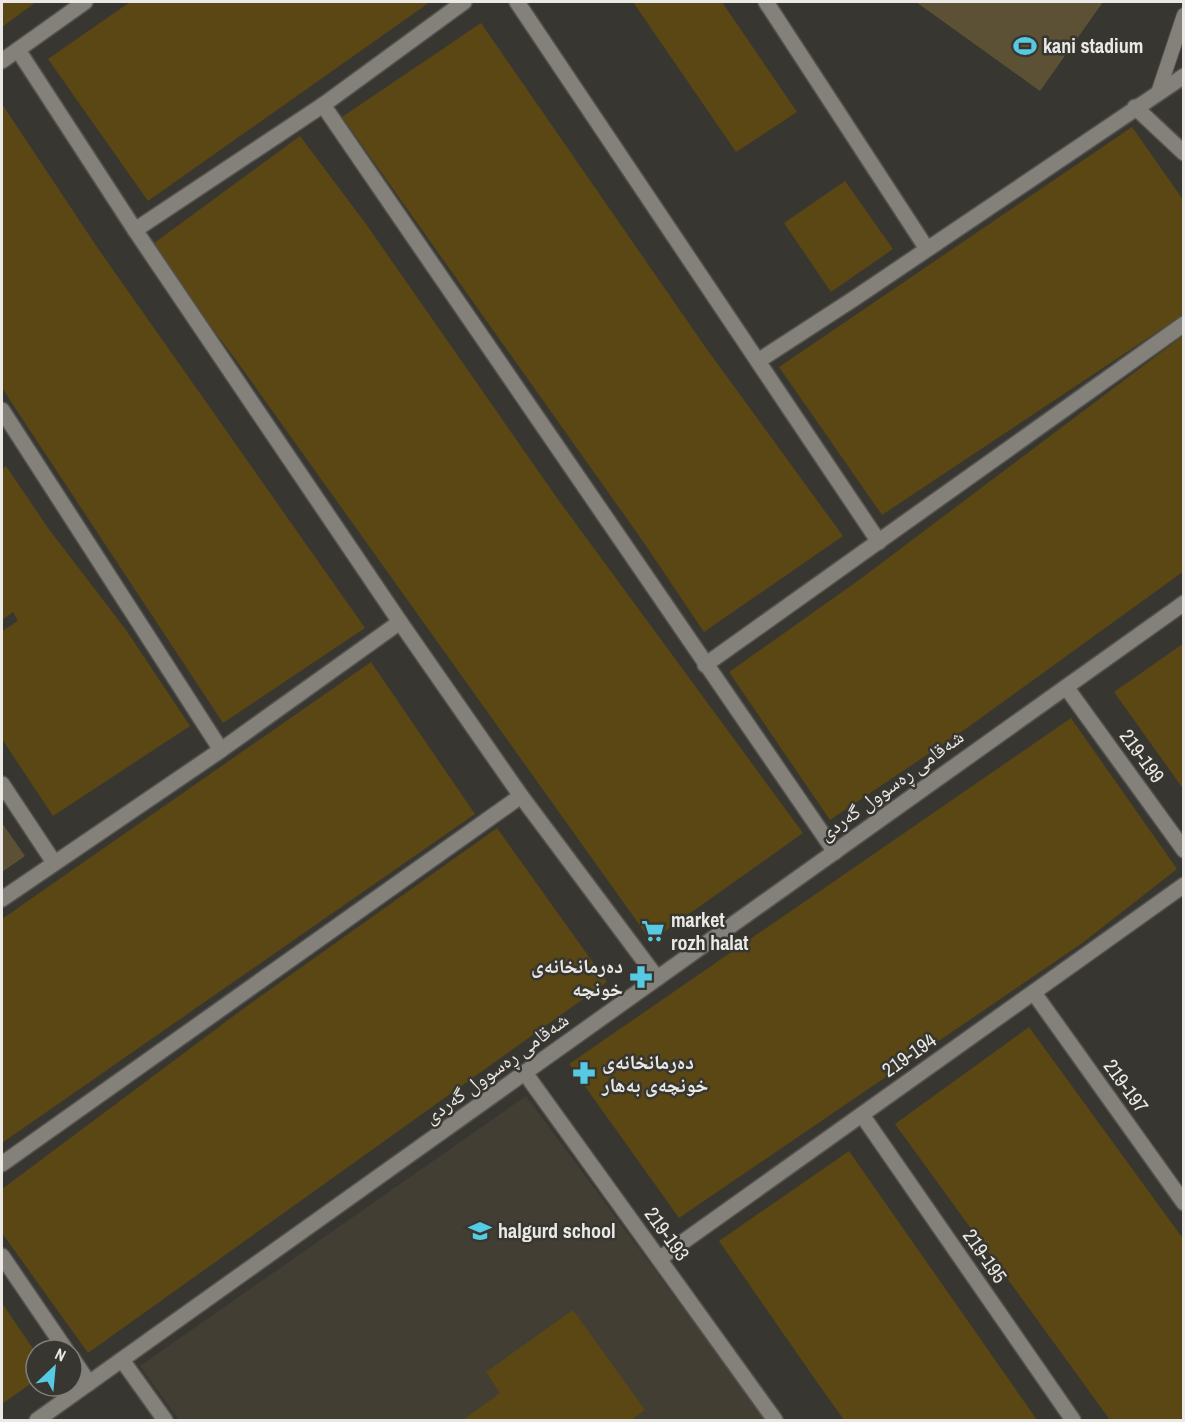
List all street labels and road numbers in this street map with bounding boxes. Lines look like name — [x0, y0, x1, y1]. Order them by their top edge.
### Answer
street label: شەقامی ڕەسوول گەردی — [813, 723, 971, 849]
street label: 219-199 — [1114, 723, 1171, 788]
street label: شەقامی ڕەسوول گەردی — [418, 1006, 576, 1132]
street label: 219-194 — [876, 1026, 941, 1083]
street label: 219-197 — [1098, 1053, 1155, 1118]
street label: 219-193 — [639, 1201, 696, 1266]
street label: 219-195 — [957, 1223, 1014, 1288]

